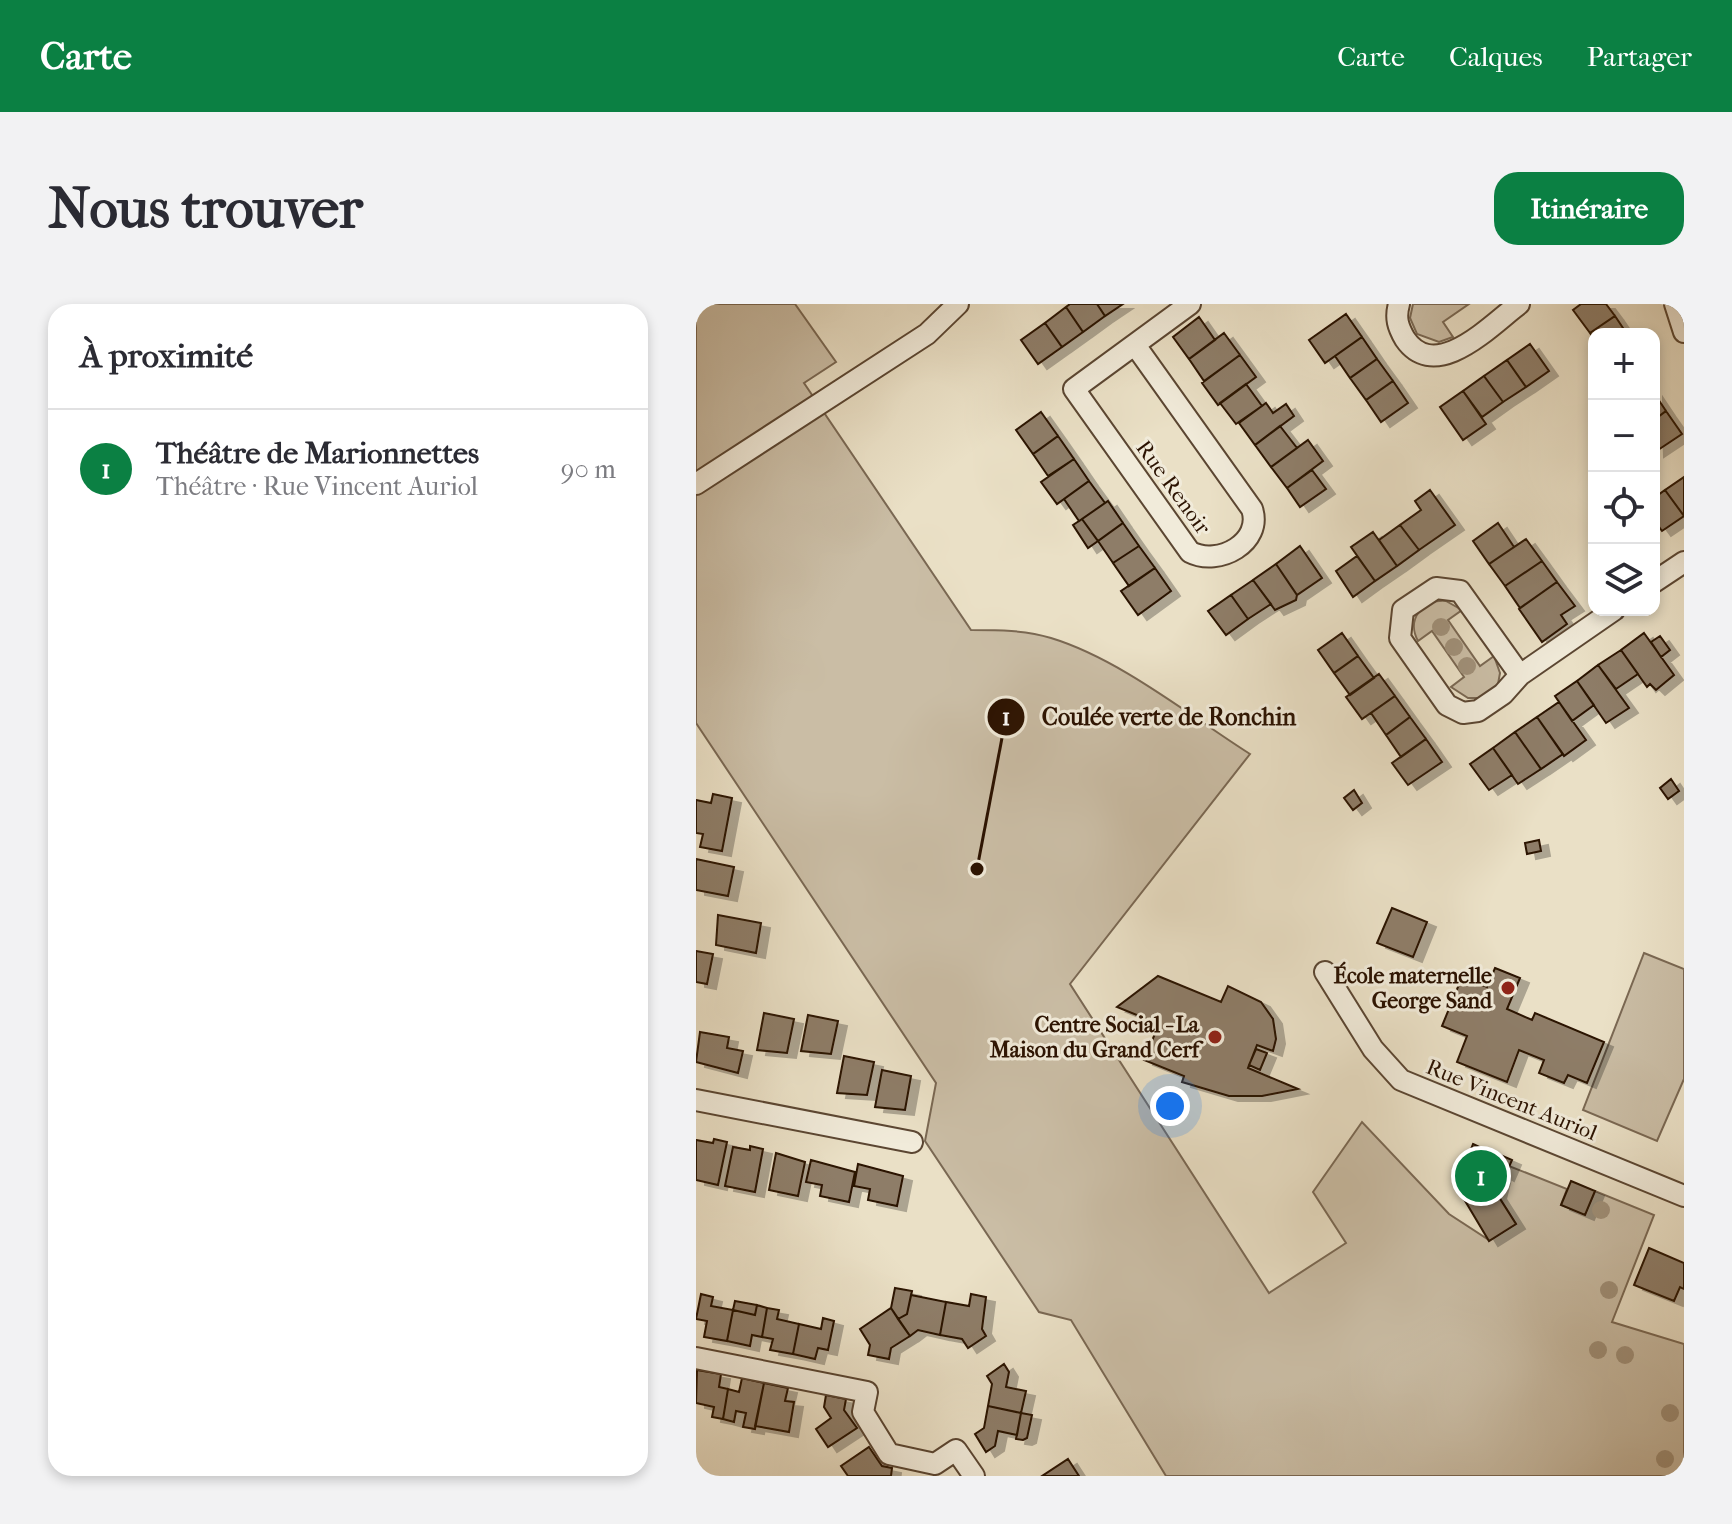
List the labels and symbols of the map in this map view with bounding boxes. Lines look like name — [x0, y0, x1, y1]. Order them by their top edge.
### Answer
street label: Rue Renoir — [1130, 436, 1216, 540]
callout: Coulée verte de Ronchin — [986, 693, 1312, 741]
text: 1 — [1002, 703, 1010, 731]
text: Coulée verte de Ronchin — [1042, 703, 1297, 731]
place label: École maternelle George Sand — [1333, 961, 1493, 1014]
marker: École maternelle George Sand — [1499, 979, 1517, 997]
place label: Centre Social - La Maison du Grand Cerf — [989, 1012, 1204, 1063]
marker: Centre Social - La Maison du Grand Cerf — [1206, 1028, 1224, 1046]
street label: Rue Vincent Auriol — [1422, 1054, 1601, 1146]
your location — [1150, 1086, 1190, 1126]
pin: 1 — [1455, 1146, 1507, 1206]

